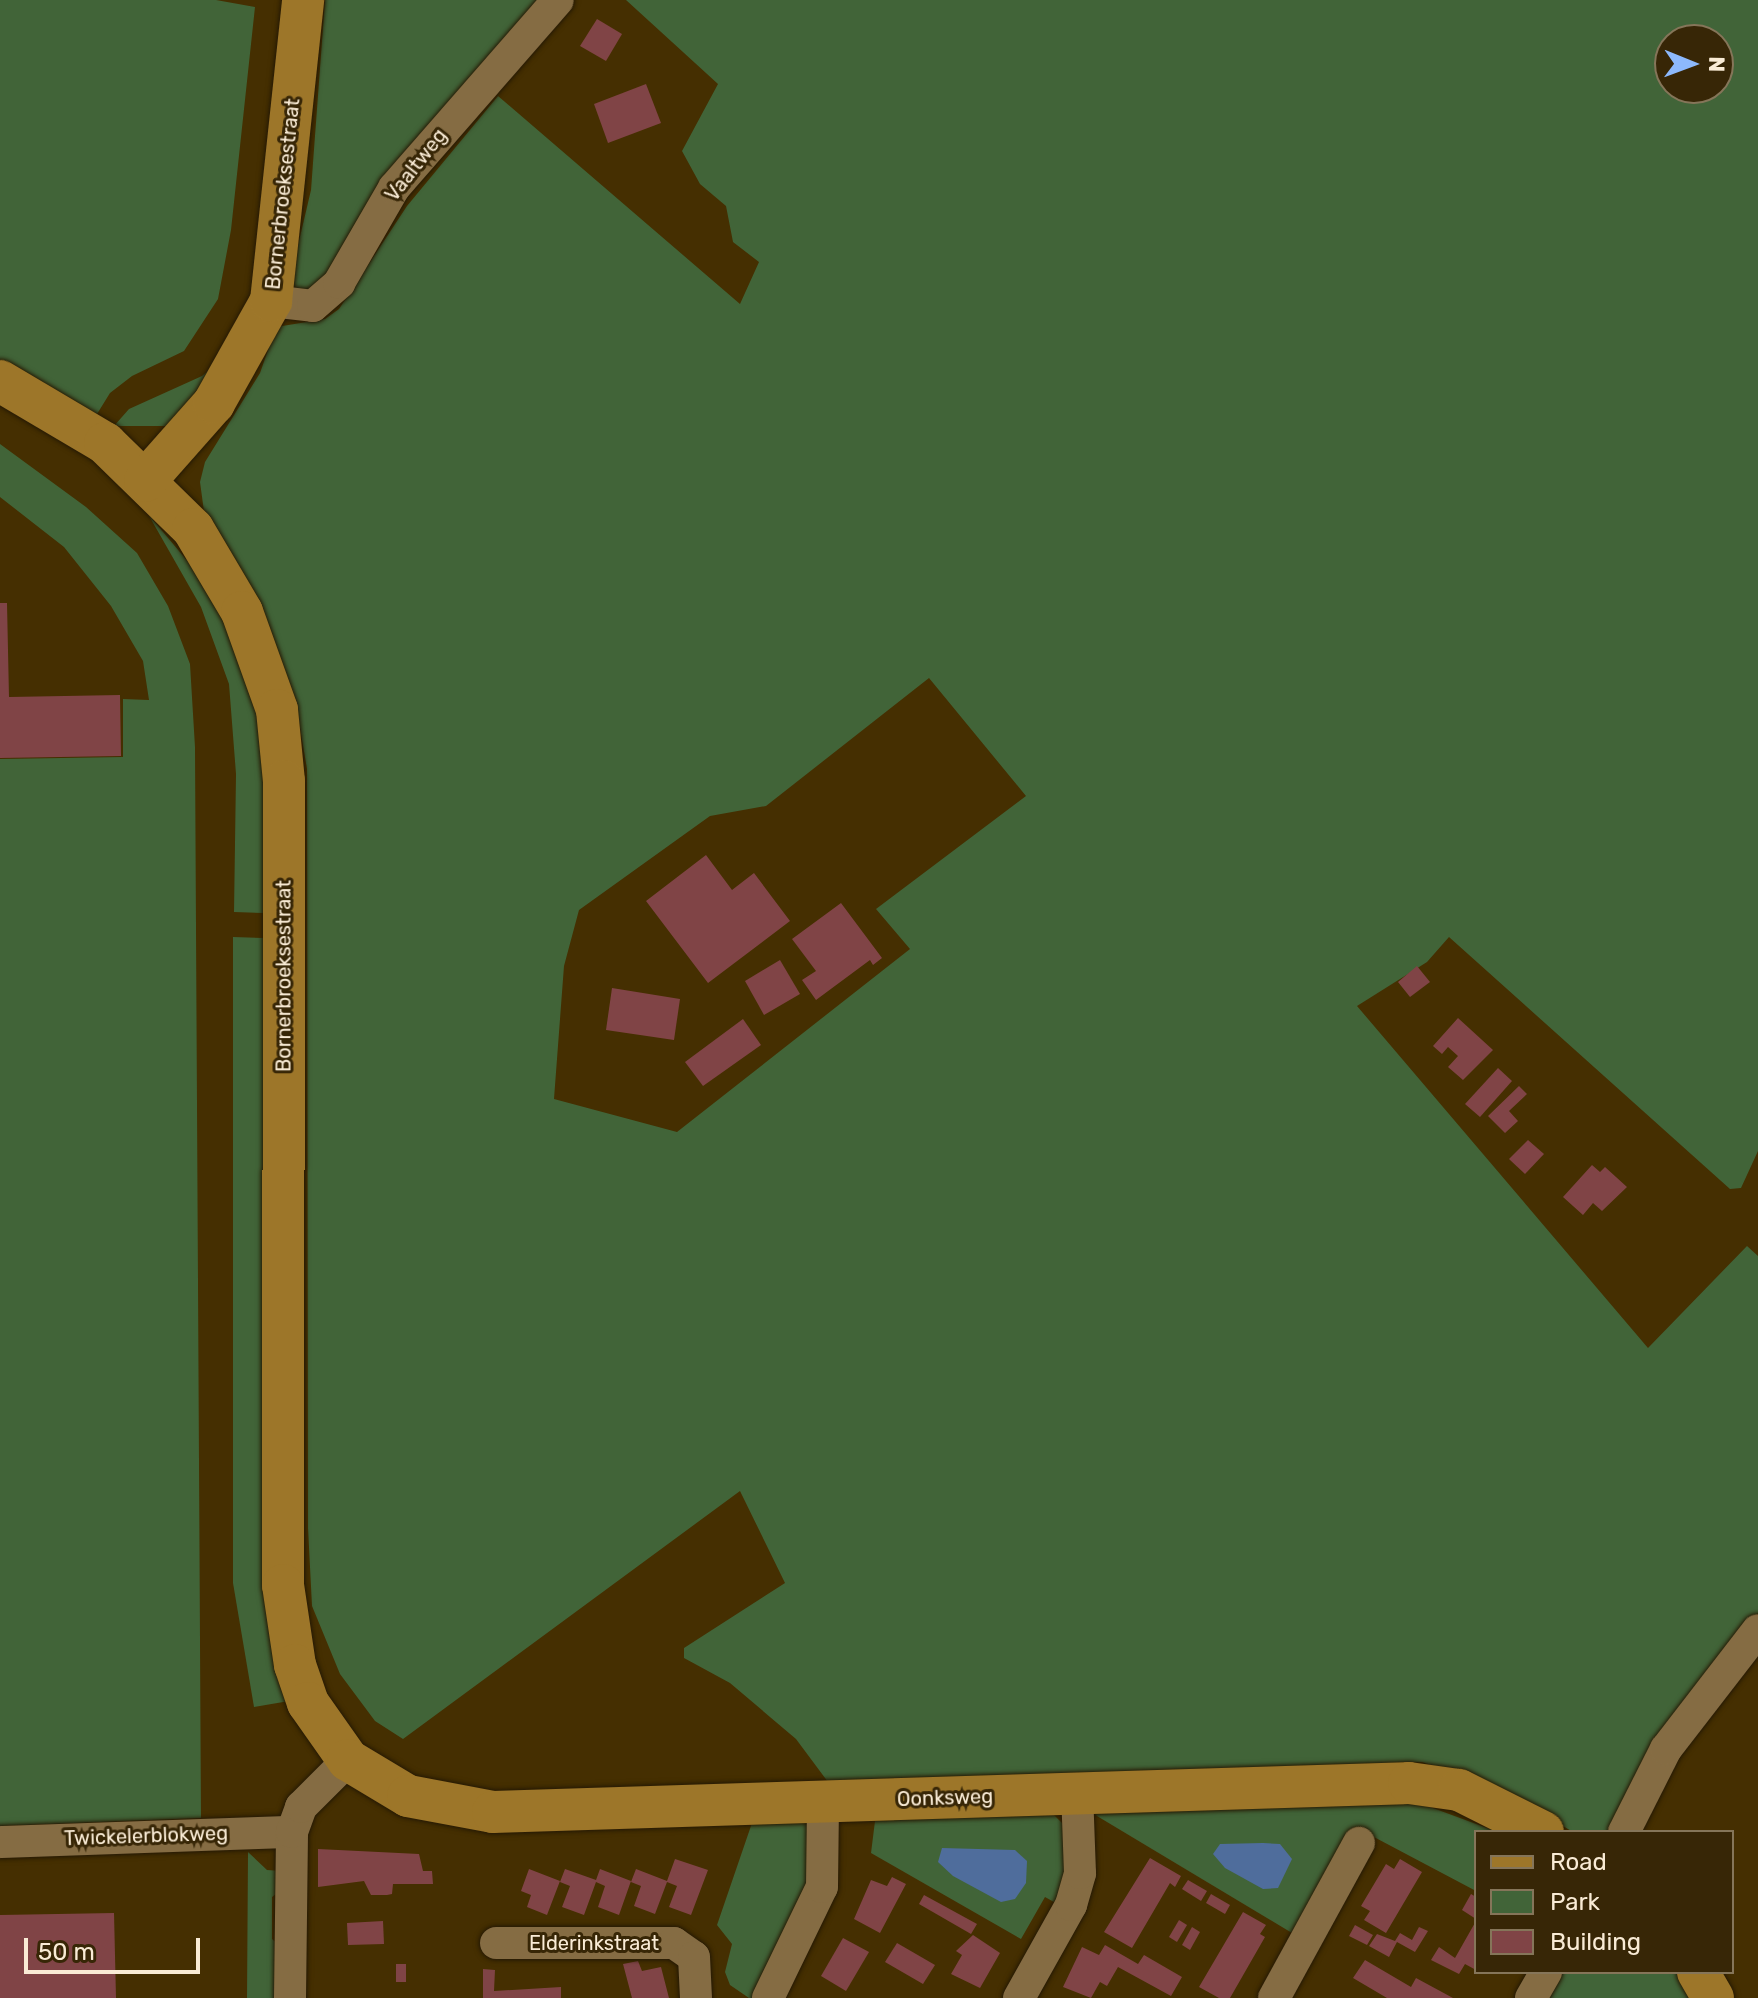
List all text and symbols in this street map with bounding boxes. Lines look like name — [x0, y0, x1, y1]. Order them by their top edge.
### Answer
north arrow — [1654, 24, 1734, 104]
text: N — [1703, 56, 1730, 73]
street label: Bornerbroeksestraat — [261, 97, 305, 291]
street label: Vaaltweg — [380, 124, 452, 206]
street label: Bornerbroeksestraat — [272, 880, 296, 1072]
street label: Oonksweg — [897, 1784, 993, 1812]
street label: Twickelerblokweg — [64, 1821, 228, 1851]
legend — [1474, 1830, 1734, 1974]
text: Road — [1550, 1848, 1607, 1876]
text: Park — [1550, 1888, 1600, 1916]
scale bar — [28, 1922, 204, 1972]
text: Building — [1550, 1928, 1641, 1956]
street label: Elderinkstraat — [529, 1931, 659, 1955]
text: 50 m — [38, 1938, 95, 1966]

